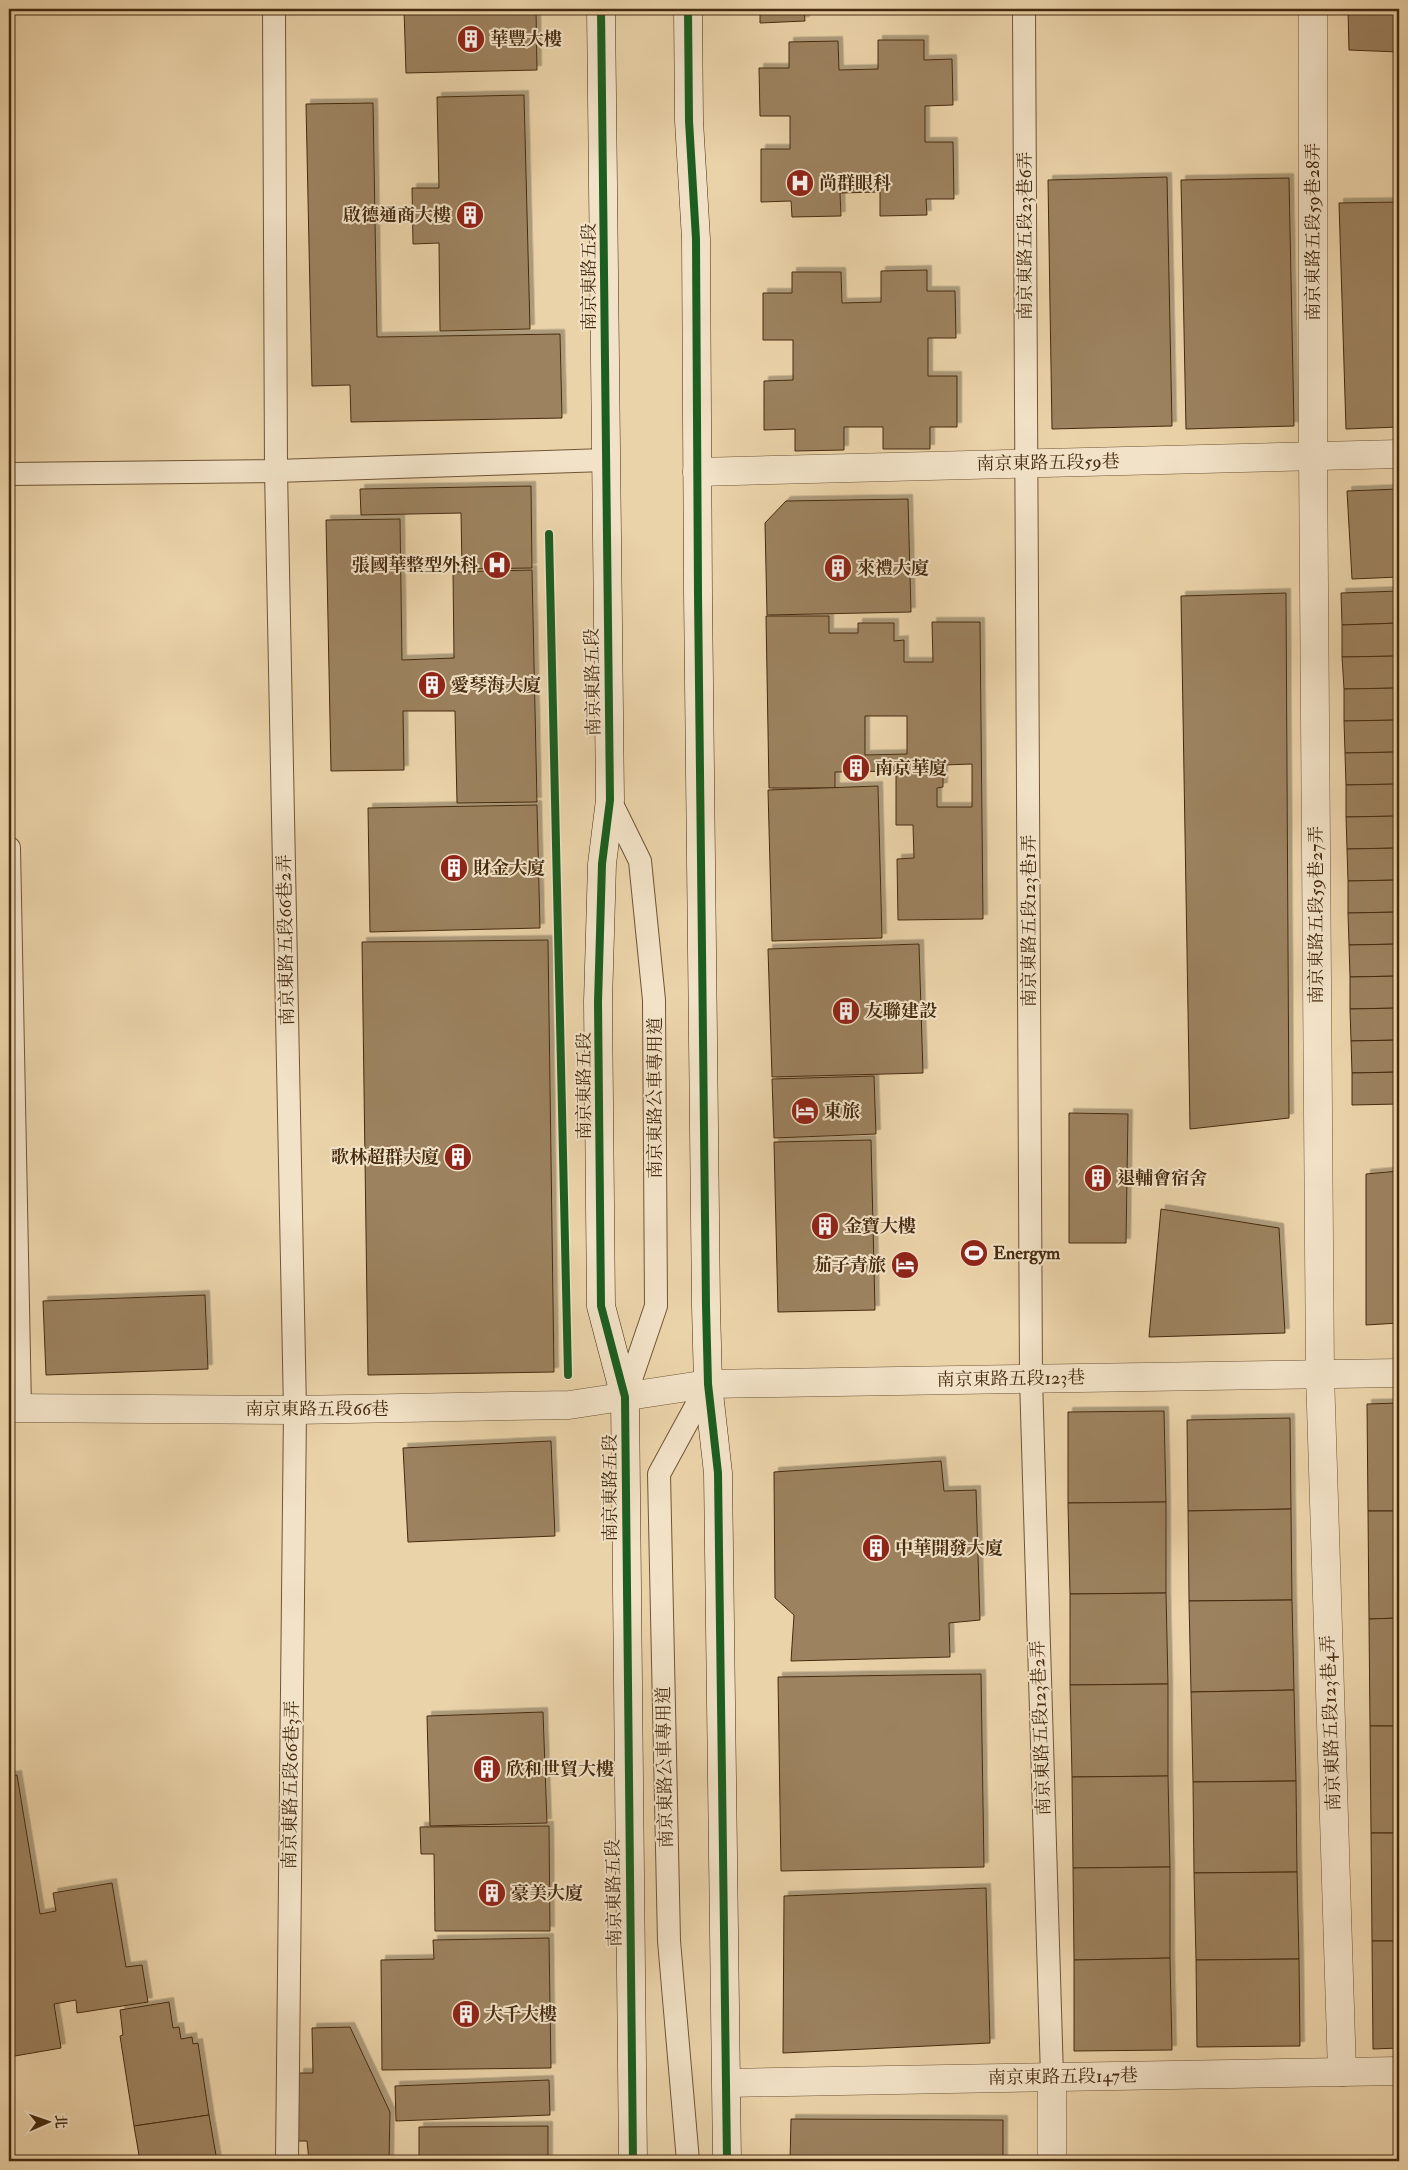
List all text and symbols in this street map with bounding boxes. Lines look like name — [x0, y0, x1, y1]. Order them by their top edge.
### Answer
building icon: 華豐大樓 — [456, 24, 486, 54]
place label: 華豐大樓 — [490, 28, 562, 51]
street label: 南京東路五段59巷28弄 — [1302, 143, 1325, 321]
street label: 南京東路五段23巷6弄 — [1014, 151, 1037, 321]
hospital icon: 尚群眼科 — [785, 168, 815, 198]
place label: 尚群眼科 — [819, 172, 891, 195]
building icon: 啟德通商大樓 — [455, 200, 485, 230]
place label: 啟德通商大樓 — [343, 204, 451, 227]
street label: 南京東路五段 — [578, 223, 601, 331]
street label: 南京東路五段59巷 — [976, 450, 1120, 476]
hospital icon: 張國華整型外科 — [482, 550, 512, 580]
building icon: 來禮大廈 — [823, 553, 853, 583]
place label: 張國華整型外科 — [352, 554, 478, 577]
place label: 來禮大廈 — [857, 557, 929, 580]
street label: 南京東路五段 — [581, 628, 605, 736]
building icon: 愛琴海大廈 — [417, 670, 447, 700]
place label: 愛琴海大廈 — [451, 674, 541, 697]
building icon: 南京華廈 — [841, 753, 871, 783]
place label: 南京華廈 — [875, 757, 947, 780]
street label: 南京東路五段59巷27弄 — [1305, 826, 1328, 1004]
street label: 南京東路五段123巷1弄 — [1018, 835, 1041, 1007]
building icon: 財金大廈 — [439, 853, 469, 883]
street label: 南京東路五段66巷2弄 — [273, 854, 299, 1026]
place label: 財金大廈 — [473, 857, 545, 880]
building icon: 友聯建設 — [831, 996, 861, 1026]
place label: 友聯建設 — [865, 1000, 937, 1023]
street label: 南京東路公車專用道 — [644, 1017, 667, 1179]
street label: 南京東路五段 — [573, 1032, 596, 1140]
hotel icon: 東旅 — [790, 1096, 820, 1126]
place label: 東旅 — [824, 1100, 860, 1123]
building icon: 歌林超群大廈 — [443, 1142, 473, 1172]
place label: 歌林超群大廈 — [331, 1146, 439, 1169]
building icon: 退輔會宿舍 — [1083, 1163, 1113, 1193]
place label: 退輔會宿舍 — [1117, 1167, 1207, 1190]
building icon: 金寶大樓 — [810, 1211, 840, 1241]
place label: 金寶大樓 — [844, 1215, 916, 1238]
sports icon: Energym — [959, 1238, 989, 1268]
place label: Energym — [993, 1242, 1061, 1265]
hotel icon: 茄子青旅 — [890, 1250, 920, 1280]
place label: 茄子青旅 — [814, 1254, 886, 1277]
street label: 南京東路五段123巷 — [937, 1366, 1085, 1392]
street label: 南京東路五段66巷 — [245, 1398, 389, 1421]
street label: 南京東路五段 — [599, 1434, 622, 1542]
building icon: 中華開發大廈 — [861, 1533, 891, 1563]
place label: 中華開發大廈 — [895, 1537, 1003, 1560]
street label: 南京東路五段123巷4弄 — [1316, 1635, 1346, 1811]
street label: 南京東路五段123巷2弄 — [1026, 1640, 1056, 1816]
street label: 南京東路公車專用道 — [652, 1686, 678, 1848]
street label: 南京東路五段66巷3弄 — [278, 1700, 304, 1870]
building icon: 欣和世貿大樓 — [472, 1754, 502, 1784]
place label: 欣和世貿大樓 — [506, 1758, 614, 1781]
street label: 南京東路五段 — [602, 1839, 626, 1947]
building icon: 豪美大廈 — [477, 1878, 507, 1908]
place label: 豪美大廈 — [511, 1882, 583, 1905]
building icon: 大千大樓 — [451, 1999, 481, 2029]
place label: 大千大樓 — [485, 2003, 557, 2026]
street label: 南京東路五段147巷 — [988, 2064, 1138, 2090]
north arrow — [22, 2098, 72, 2148]
text: 北 — [52, 2114, 69, 2129]

